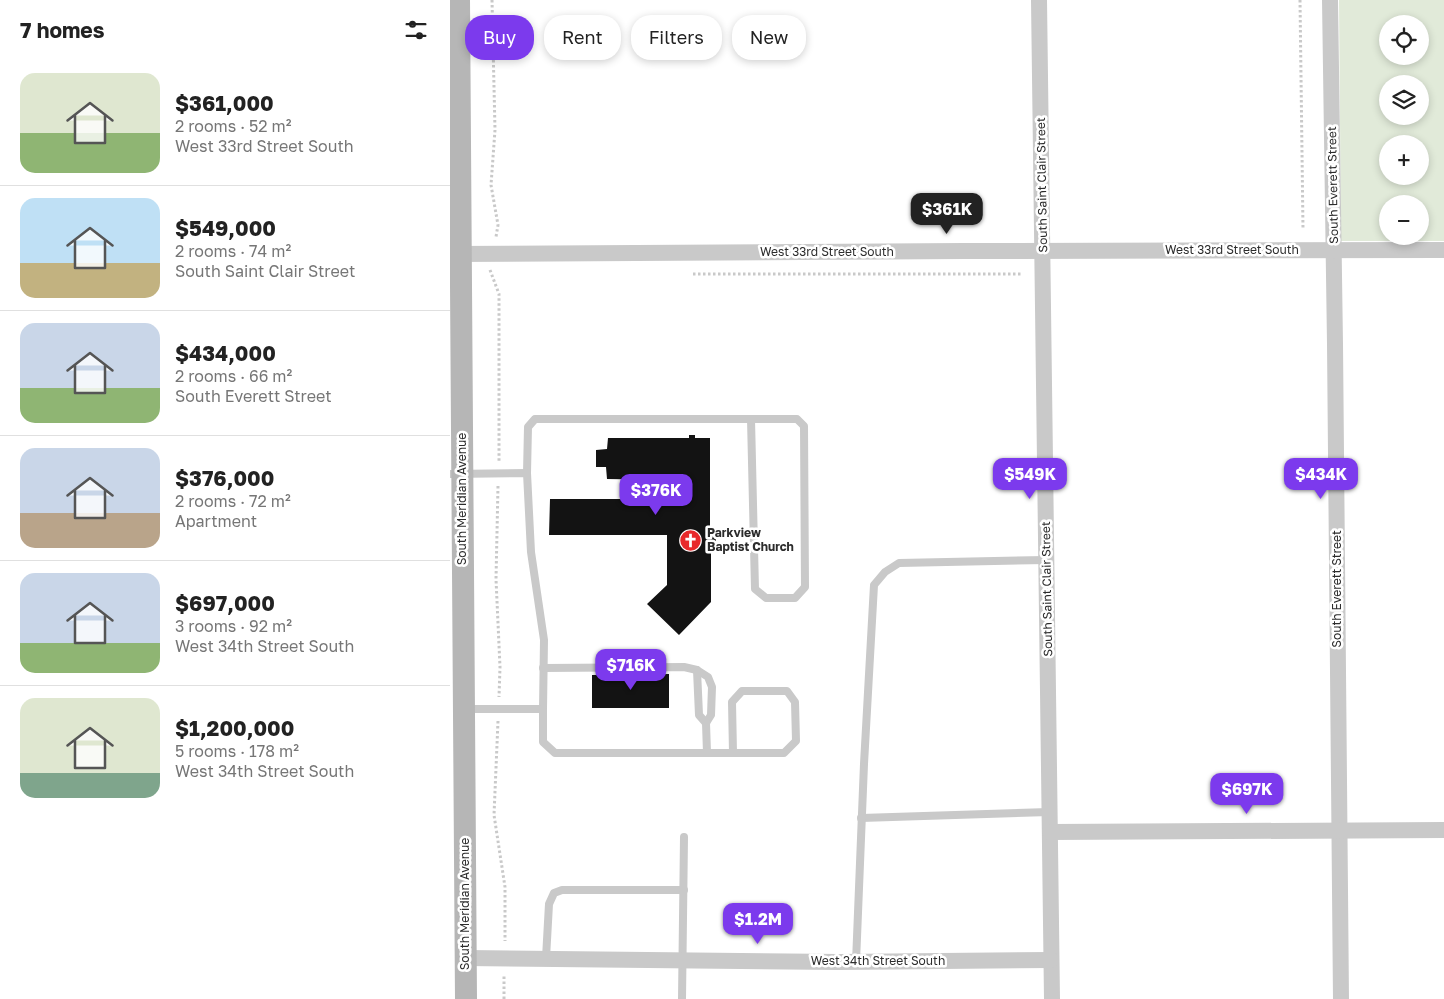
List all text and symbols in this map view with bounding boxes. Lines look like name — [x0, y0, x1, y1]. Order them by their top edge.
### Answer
chip: Buy — [465, 15, 534, 60]
chip: Rent — [544, 15, 621, 60]
chip: Filters — [631, 15, 722, 60]
chip: New — [732, 15, 806, 60]
map controls — [1379, 15, 1429, 245]
button: locate — [1379, 15, 1429, 65]
icon: filters — [402, 16, 430, 44]
text: 7 homes — [20, 17, 105, 43]
button: layers — [1379, 75, 1429, 125]
text: $361,000 — [175, 90, 274, 116]
icon: home — [60, 93, 120, 153]
text: 2 rooms · 52 m² — [175, 116, 291, 136]
street label: South Saint Clair Street — [1033, 117, 1050, 253]
street label: South Everett Street — [1324, 126, 1341, 244]
button: + — [1379, 135, 1429, 185]
text: West 33rd Street South — [175, 136, 354, 156]
pin: $361K — [912, 192, 982, 235]
button: − — [1379, 195, 1429, 245]
text: $361K — [922, 199, 972, 219]
text: $549,000 — [175, 215, 276, 241]
icon: home — [60, 218, 120, 278]
text: 2 rooms · 74 m² — [175, 241, 291, 261]
street label: West 33rd Street South — [1165, 242, 1299, 257]
street label: West 33rd Street South — [760, 244, 894, 259]
text: South Saint Clair Street — [175, 261, 355, 281]
text: $434,000 — [175, 340, 276, 366]
icon: home — [60, 343, 120, 403]
text: 2 rooms · 66 m² — [175, 366, 292, 386]
text: South Everett Street — [175, 386, 332, 406]
street label: South Meridian Avenue — [454, 433, 469, 565]
pin: $549K — [995, 458, 1065, 500]
pin: $434K — [1286, 458, 1356, 500]
text: $549K — [1004, 464, 1056, 484]
text: $434K — [1295, 464, 1347, 484]
text: $376,000 — [175, 465, 274, 491]
icon: home — [60, 468, 120, 528]
pin: $376K — [621, 474, 691, 516]
text: $376K — [631, 480, 681, 500]
text: 2 rooms · 72 m² — [175, 491, 291, 511]
text: Apartment — [175, 511, 257, 531]
street label: South Saint Clair Street — [1038, 521, 1055, 657]
place label: Parkview Baptist Church — [707, 525, 794, 554]
church icon: Parkview Baptist Church — [679, 528, 703, 552]
street label: South Everett Street — [1329, 530, 1344, 648]
text: $697,000 — [175, 590, 275, 616]
icon: home — [60, 593, 120, 653]
text: 3 rooms · 92 m² — [175, 616, 292, 636]
text: West 34th Street South — [175, 636, 354, 656]
pin: $716K — [596, 648, 666, 691]
text: $716K — [606, 655, 656, 675]
text: $1,200,000 — [175, 715, 294, 741]
icon: home — [60, 718, 120, 778]
text: 5 rooms · 178 m² — [175, 741, 299, 761]
text: West 34th Street South — [175, 761, 354, 781]
pin: $697K — [1212, 772, 1282, 815]
text: $697K — [1221, 779, 1273, 799]
street label: South Meridian Avenue — [457, 838, 472, 970]
pin: $1.2M — [723, 902, 793, 945]
text: $1.2M — [734, 909, 782, 929]
street label: West 34th Street South — [811, 953, 945, 968]

